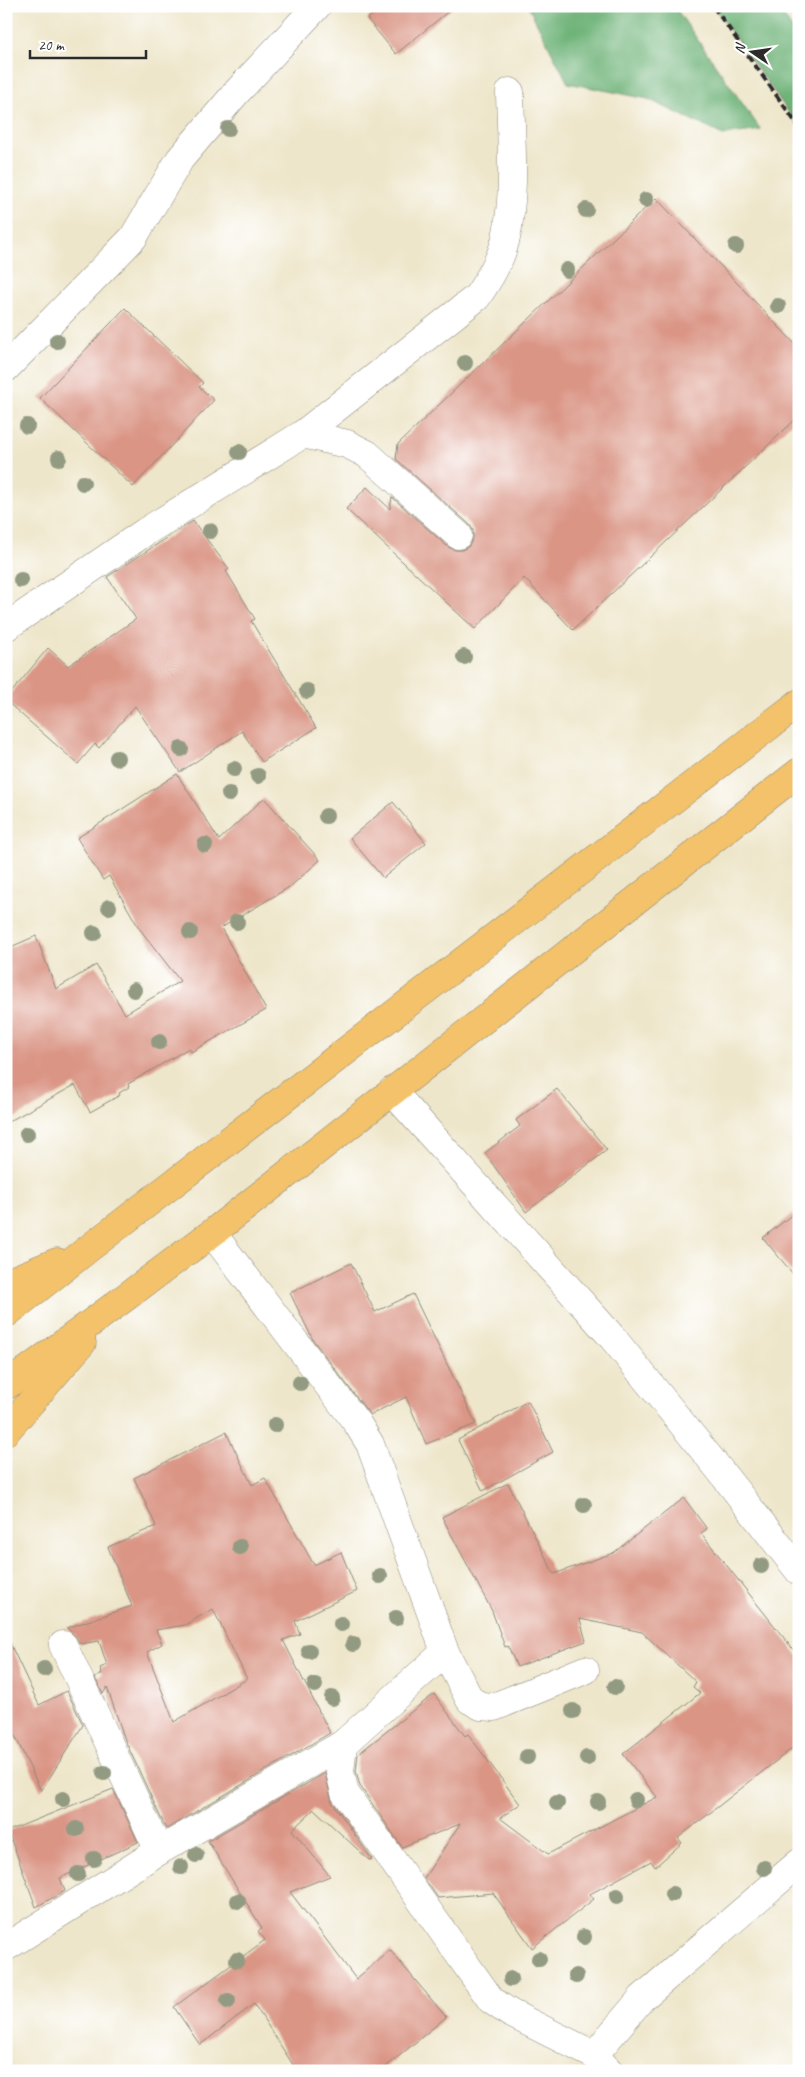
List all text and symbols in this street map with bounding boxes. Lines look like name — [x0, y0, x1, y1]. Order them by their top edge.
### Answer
scale bar — [30, 28, 146, 60]
north arrow — [728, 28, 778, 78]
text: 20 m — [38, 36, 65, 55]
text: N — [731, 41, 750, 55]

